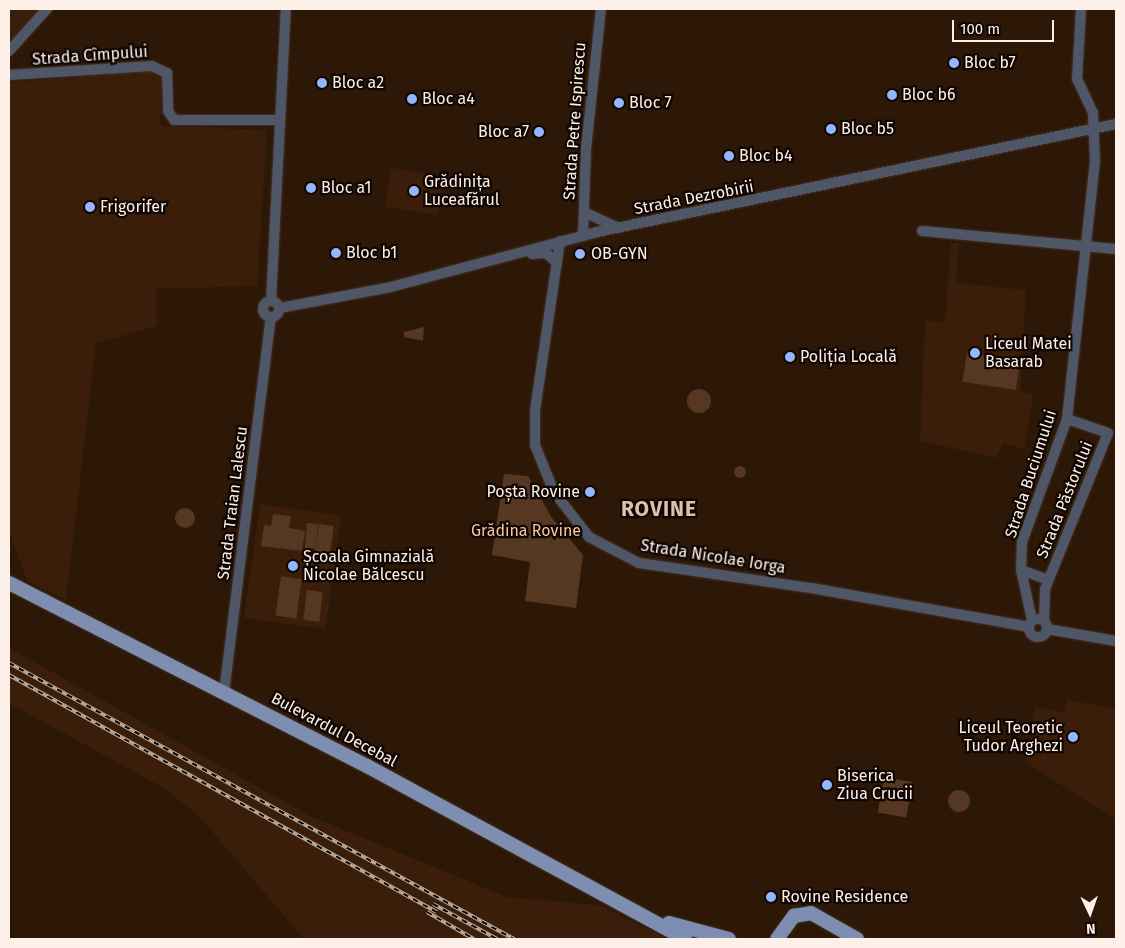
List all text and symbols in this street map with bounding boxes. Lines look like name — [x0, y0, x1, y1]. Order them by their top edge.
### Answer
scale bar — [955, 10, 1058, 42]
text: 100 m — [960, 20, 1000, 38]
street label: Strada Petre Ispirescu — [560, 41, 590, 201]
street label: Strada Cîmpului — [32, 42, 148, 70]
place label: Bloc b7 — [964, 53, 1016, 73]
marker: Bloc b7 — [948, 57, 960, 69]
place label: Bloc a2 — [332, 73, 384, 93]
marker: Bloc a2 — [316, 77, 328, 89]
place label: Bloc b6 — [902, 85, 956, 105]
place label: Bloc a4 — [422, 89, 475, 109]
marker: Bloc b6 — [886, 89, 898, 101]
marker: Bloc a4 — [406, 93, 418, 105]
place label: Bloc 7 — [629, 93, 672, 113]
marker: Bloc 7 — [613, 97, 625, 109]
place label: Bloc b5 — [841, 119, 894, 139]
place label: Bloc a7 — [478, 122, 529, 142]
marker: Bloc b5 — [825, 123, 837, 135]
marker: Bloc a7 — [533, 126, 545, 138]
place label: Bloc b4 — [739, 146, 793, 166]
marker: Bloc b4 — [723, 150, 735, 162]
place label: Grădinița Luceafărul — [424, 172, 500, 210]
street label: Strada Dezrobirii — [633, 177, 755, 219]
place label: Bloc a1 — [321, 178, 371, 198]
marker: Bloc a1 — [305, 182, 317, 194]
marker: Grădinița Luceafărul — [408, 185, 420, 197]
place label: Frigorifer — [100, 197, 166, 217]
marker: Frigorifer — [84, 201, 96, 213]
place label: Bloc b1 — [346, 243, 397, 263]
place label: OB-GYN — [591, 244, 648, 264]
marker: Bloc b1 — [330, 247, 342, 259]
marker: OB-GYN — [573, 247, 587, 261]
place label: Liceul Matei Basarab — [985, 334, 1072, 372]
place label: Poliția Locală — [800, 347, 897, 367]
marker: Liceul Matei Basarab — [969, 347, 981, 359]
marker: Poliția Locală — [784, 351, 796, 363]
street label: Strada Buciumului — [1001, 408, 1061, 540]
street label: Strada Traian Lalescu — [214, 425, 252, 581]
street label: Strada Păstorului — [1033, 439, 1097, 561]
place label: Poșta Rovine — [487, 482, 580, 502]
marker: Poșta Rovine — [584, 486, 596, 498]
district label: ROVINE — [620, 496, 698, 522]
park label: Grădina Rovine — [471, 521, 581, 541]
street label: Strada Nicolae Iorga — [639, 536, 787, 578]
place label: Școala Gimnazială Nicolae Bălcescu — [303, 547, 434, 585]
marker: Școala Gimnazială Nicolae Bălcescu — [287, 560, 299, 572]
street label: Bulevardul Decebal — [268, 689, 400, 771]
place label: Liceul Teoretic Tudor Arghezi — [958, 718, 1063, 756]
marker: Liceul Teoretic Tudor Arghezi — [1067, 731, 1079, 743]
place label: Biserica Ziua Crucii — [837, 766, 913, 804]
marker: Biserica Ziua Crucii — [821, 779, 833, 791]
place label: Rovine Residence — [781, 887, 908, 907]
north arrow — [1065, 888, 1115, 938]
marker: Rovine Residence — [765, 891, 777, 903]
text: N — [1086, 920, 1096, 937]

